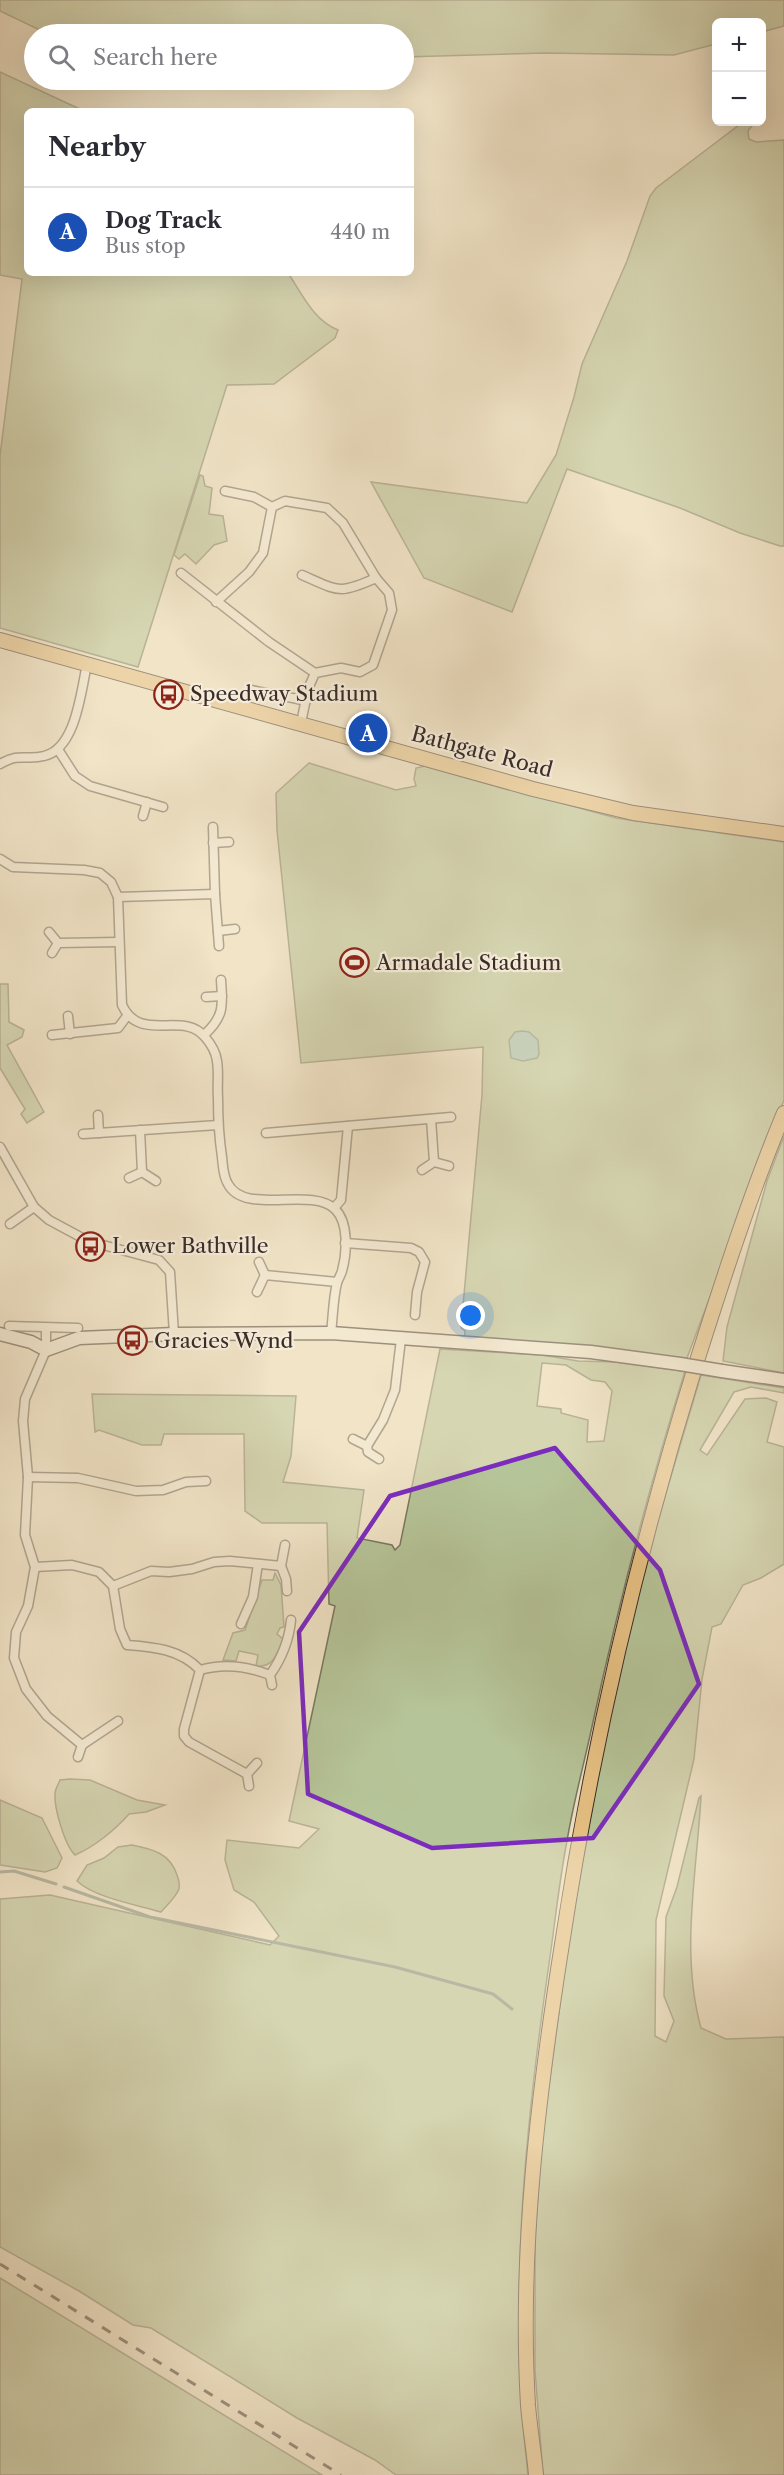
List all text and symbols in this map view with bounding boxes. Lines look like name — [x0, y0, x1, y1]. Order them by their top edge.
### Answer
map controls — [712, 18, 766, 126]
button: + — [712, 18, 766, 72]
search box — [24, 24, 414, 90]
icon: search — [45, 41, 78, 74]
text: Search here — [93, 44, 218, 71]
button: − — [712, 72, 766, 126]
text: Nearby — [48, 131, 146, 163]
text: Dog Track — [105, 207, 221, 234]
text: A — [60, 220, 75, 244]
text: 440 m — [330, 220, 390, 244]
text: Bus stop — [105, 234, 186, 258]
bus stop icon: Speedway Stadium — [153, 678, 185, 710]
place label: Speedway Stadium — [190, 681, 379, 706]
pin: A — [348, 710, 388, 756]
street label: Bathgate Road — [409, 721, 556, 782]
sports icon: Armadale Stadium — [339, 947, 371, 979]
place label: Armadale Stadium — [375, 950, 562, 975]
bus stop icon: Lower Bathville — [75, 1230, 107, 1262]
place label: Lower Bathville — [112, 1233, 268, 1258]
your location — [456, 1301, 485, 1330]
bus stop icon: Gracies Wynd — [117, 1325, 149, 1357]
place label: Gracies Wynd — [154, 1328, 294, 1353]

